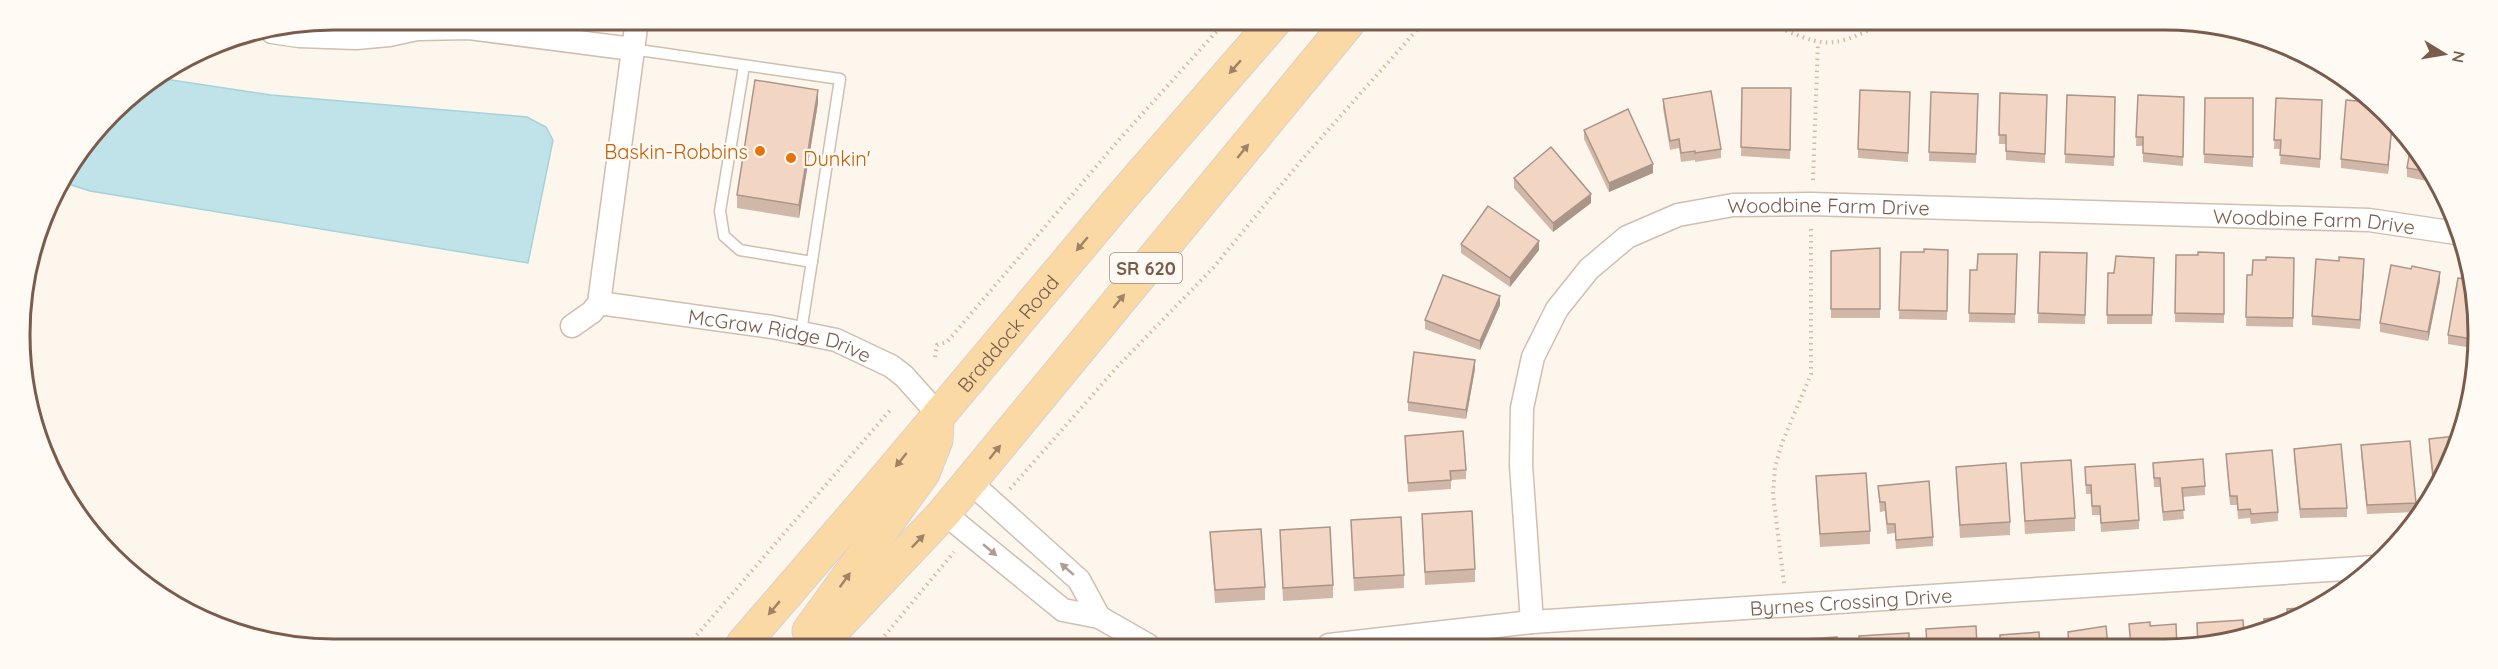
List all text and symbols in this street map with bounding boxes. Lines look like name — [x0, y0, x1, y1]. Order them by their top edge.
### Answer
north arrow — [2414, 24, 2474, 84]
text: N — [2448, 49, 2470, 65]
one-way arrow — [1228, 59, 1242, 74]
place label: Baskin-Robbins — [604, 139, 748, 164]
one-way arrow — [1236, 143, 1248, 158]
marker: Baskin-Robbins — [753, 144, 767, 158]
place label: Dunkin' — [803, 146, 871, 171]
marker: Dunkin' — [784, 151, 798, 165]
street label: Woodbine Farm Drive — [1727, 191, 1930, 220]
street label: Woodbine Farm Drive — [2213, 203, 2417, 239]
one-way arrow — [1076, 236, 1089, 251]
road number: SR 620 — [1110, 253, 1182, 283]
street label: Braddock Road — [951, 270, 1064, 397]
one-way arrow — [1112, 293, 1125, 309]
street label: McGraw Ridge Drive — [687, 303, 876, 367]
one-way arrow — [988, 445, 1001, 460]
one-way arrow — [895, 452, 908, 467]
one-way arrow — [911, 534, 925, 549]
one-way arrow — [982, 543, 998, 556]
one-way arrow — [1060, 563, 1075, 576]
one-way arrow — [839, 573, 851, 588]
street label: Byrnes Crossing Drive — [1749, 582, 1953, 620]
one-way arrow — [768, 600, 781, 615]

